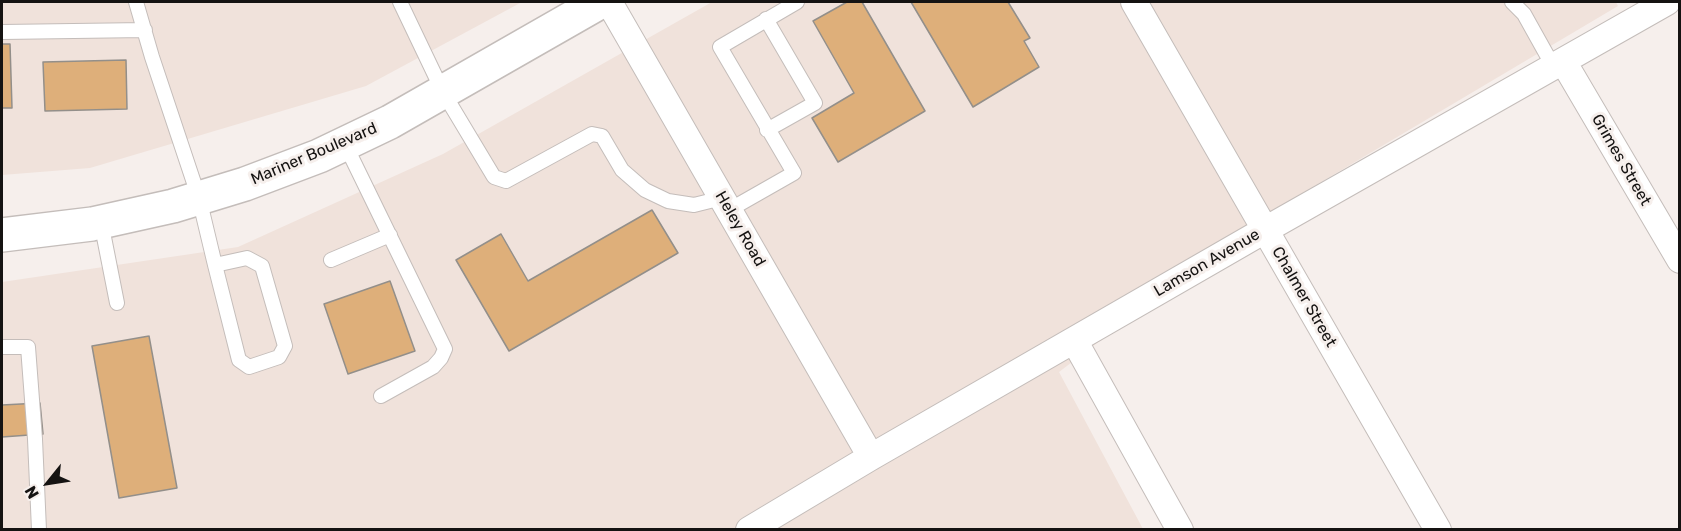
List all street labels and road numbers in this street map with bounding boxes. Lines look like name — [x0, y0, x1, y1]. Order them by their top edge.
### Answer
street label: Grimes Street — [1587, 111, 1655, 209]
street label: Mariner Boulevard — [248, 119, 380, 189]
street label: Heley Road — [711, 188, 769, 270]
street label: Lamson Avenue — [1151, 225, 1263, 301]
street label: Chalmer Street — [1268, 243, 1340, 351]

